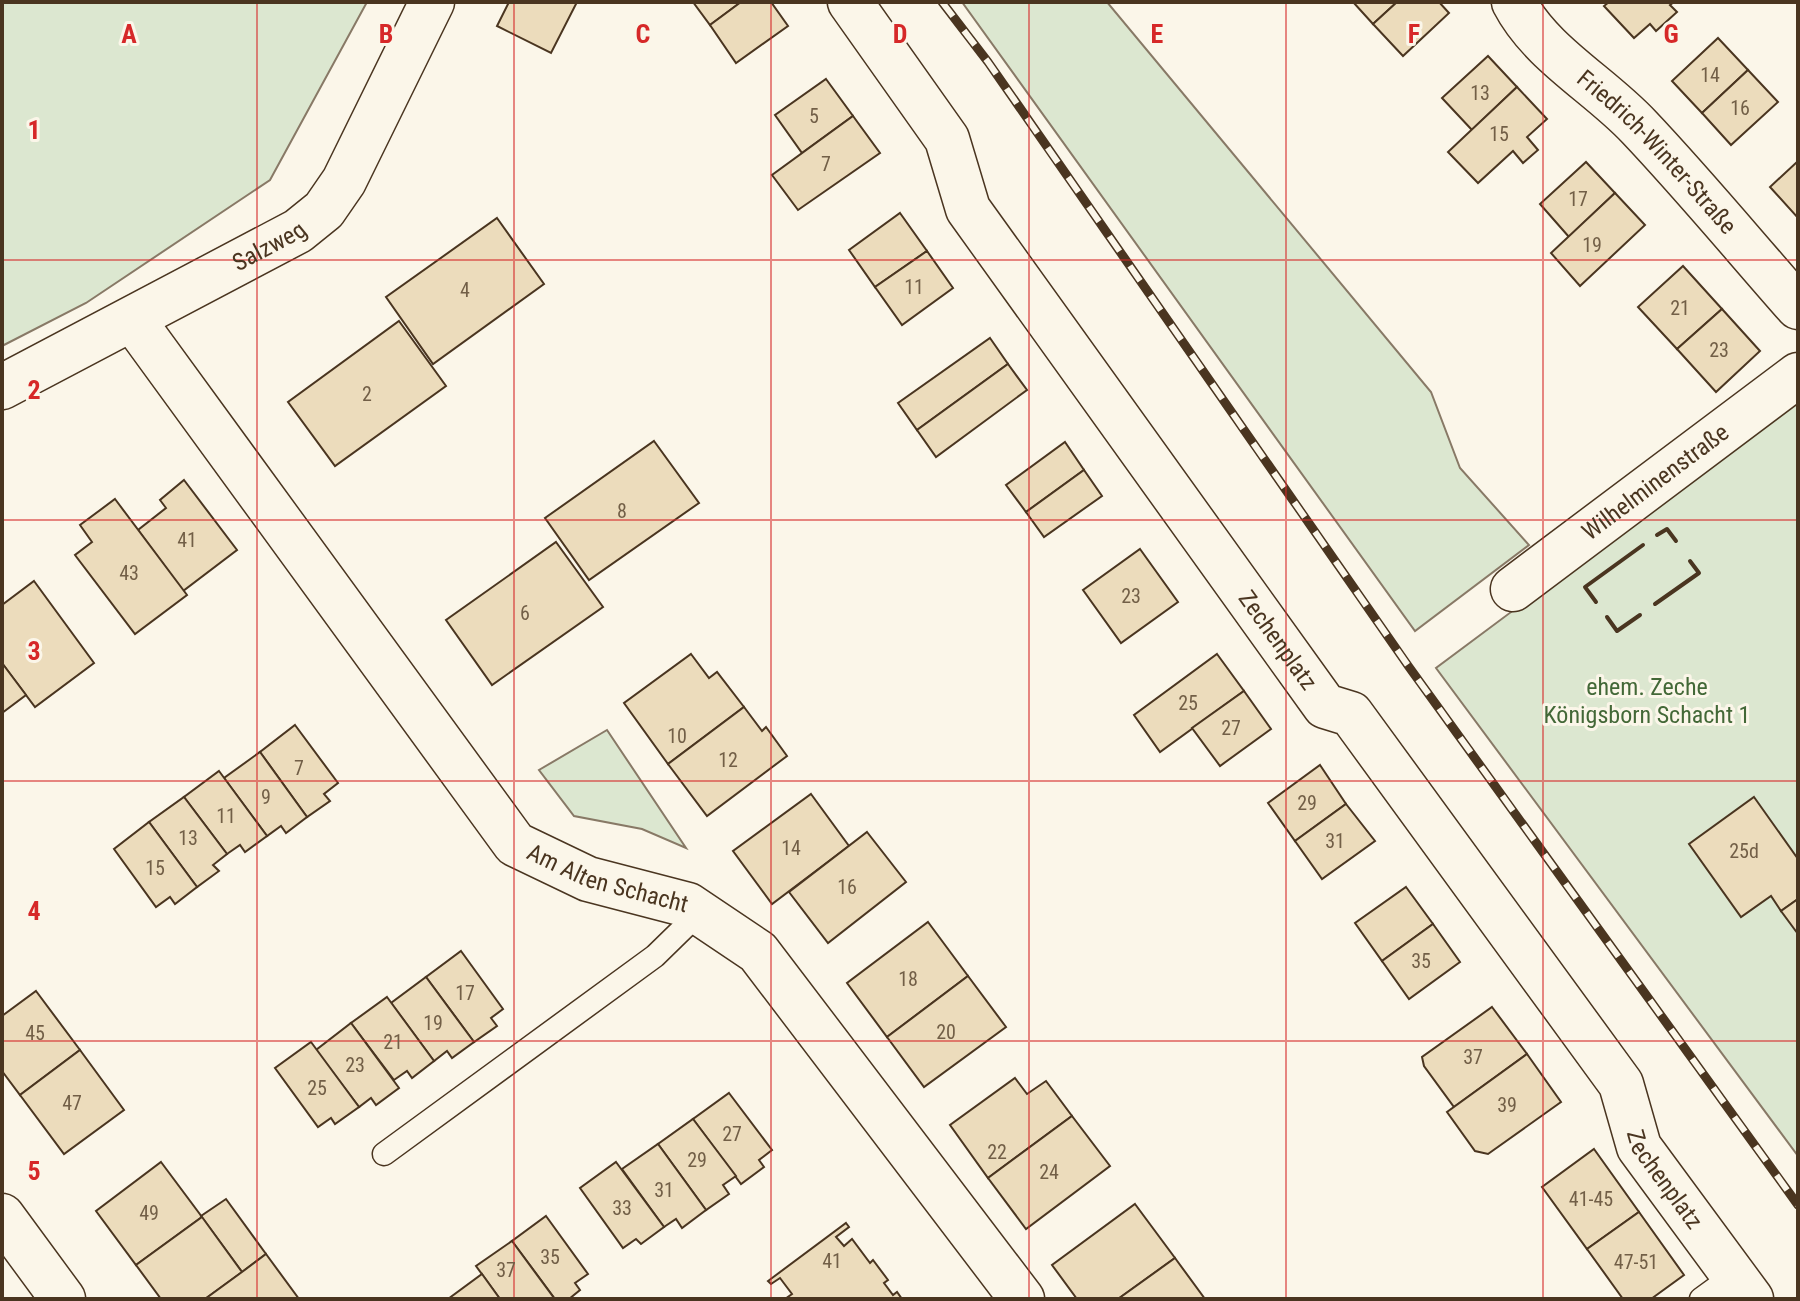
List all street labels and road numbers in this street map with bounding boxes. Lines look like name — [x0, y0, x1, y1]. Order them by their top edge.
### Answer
street label: Friedrich-Winter-Straße — [1571, 64, 1742, 240]
street label: Salzweg — [228, 216, 312, 277]
street label: Wilhelminenstraße — [1577, 418, 1734, 546]
street label: Zechenplatz — [1233, 585, 1323, 695]
street label: Am Alten Schacht — [523, 838, 691, 918]
street label: Zechenplatz — [1621, 1126, 1709, 1234]

